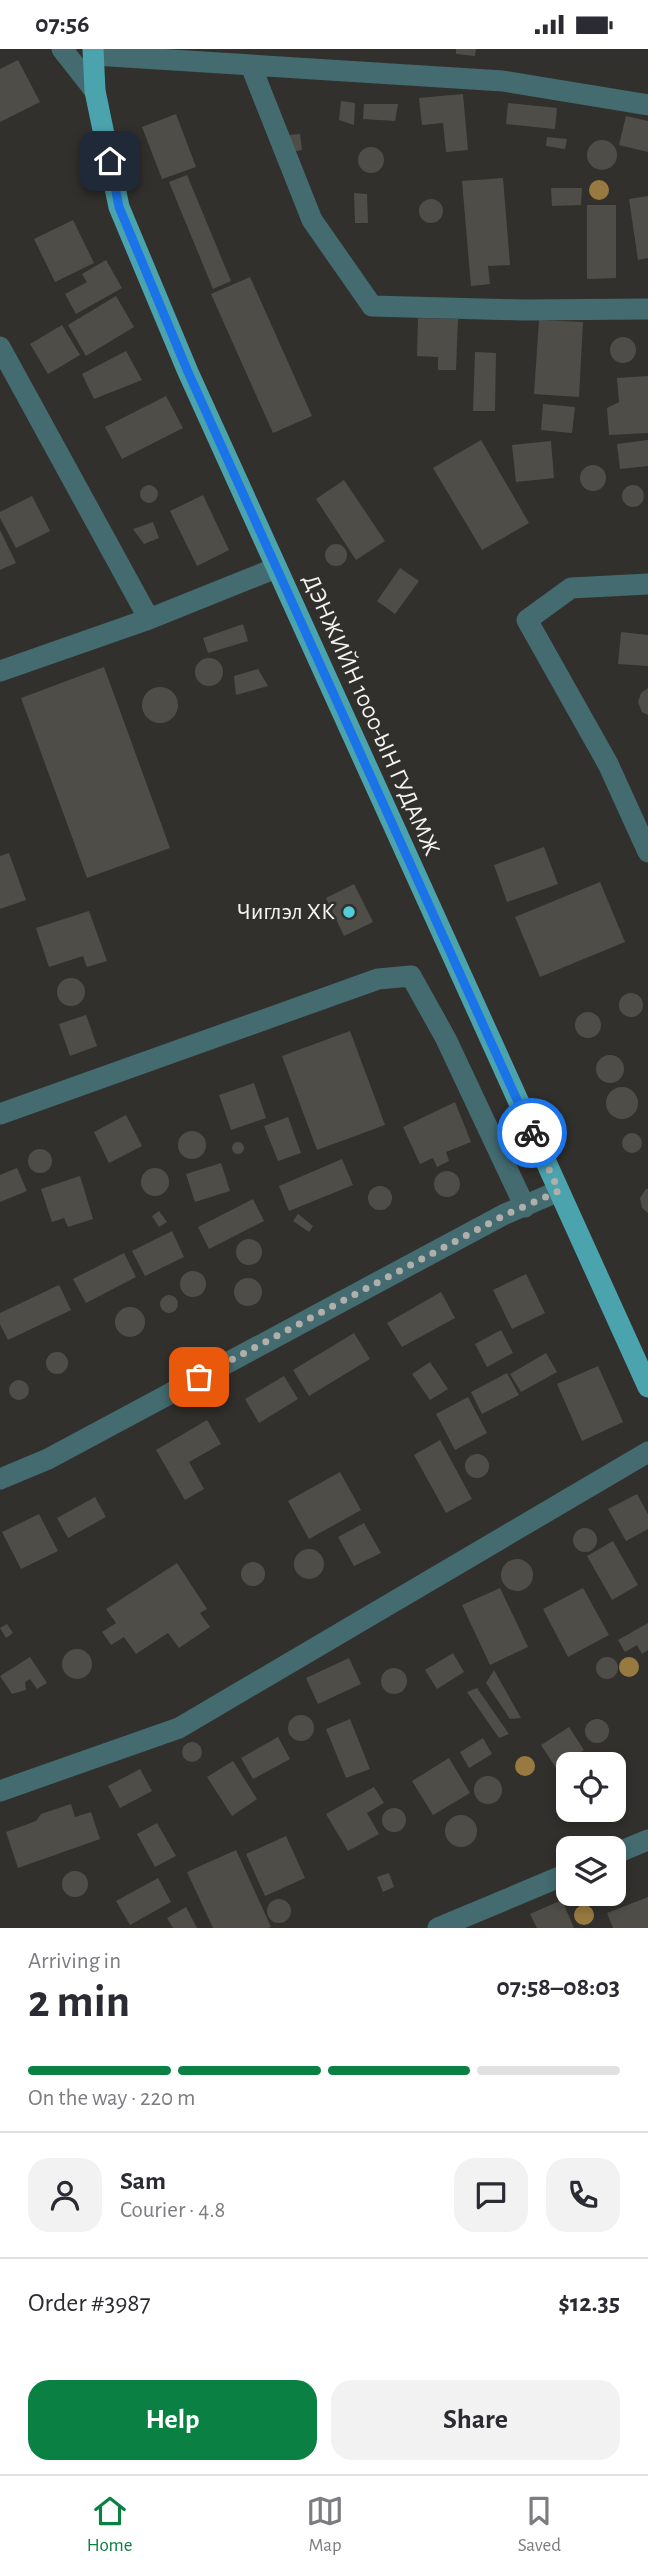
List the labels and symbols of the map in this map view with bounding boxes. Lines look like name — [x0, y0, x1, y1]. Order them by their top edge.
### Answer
pin — [80, 131, 140, 191]
street label: ДЭНЖИЙН 1000-ЫН ГУДАМЖ — [298, 571, 444, 859]
place label: Чиглэл ХК — [237, 900, 335, 924]
marker: Чиглэл ХК — [341, 904, 357, 920]
courier — [497, 1098, 567, 1168]
pin — [169, 1347, 229, 1407]

